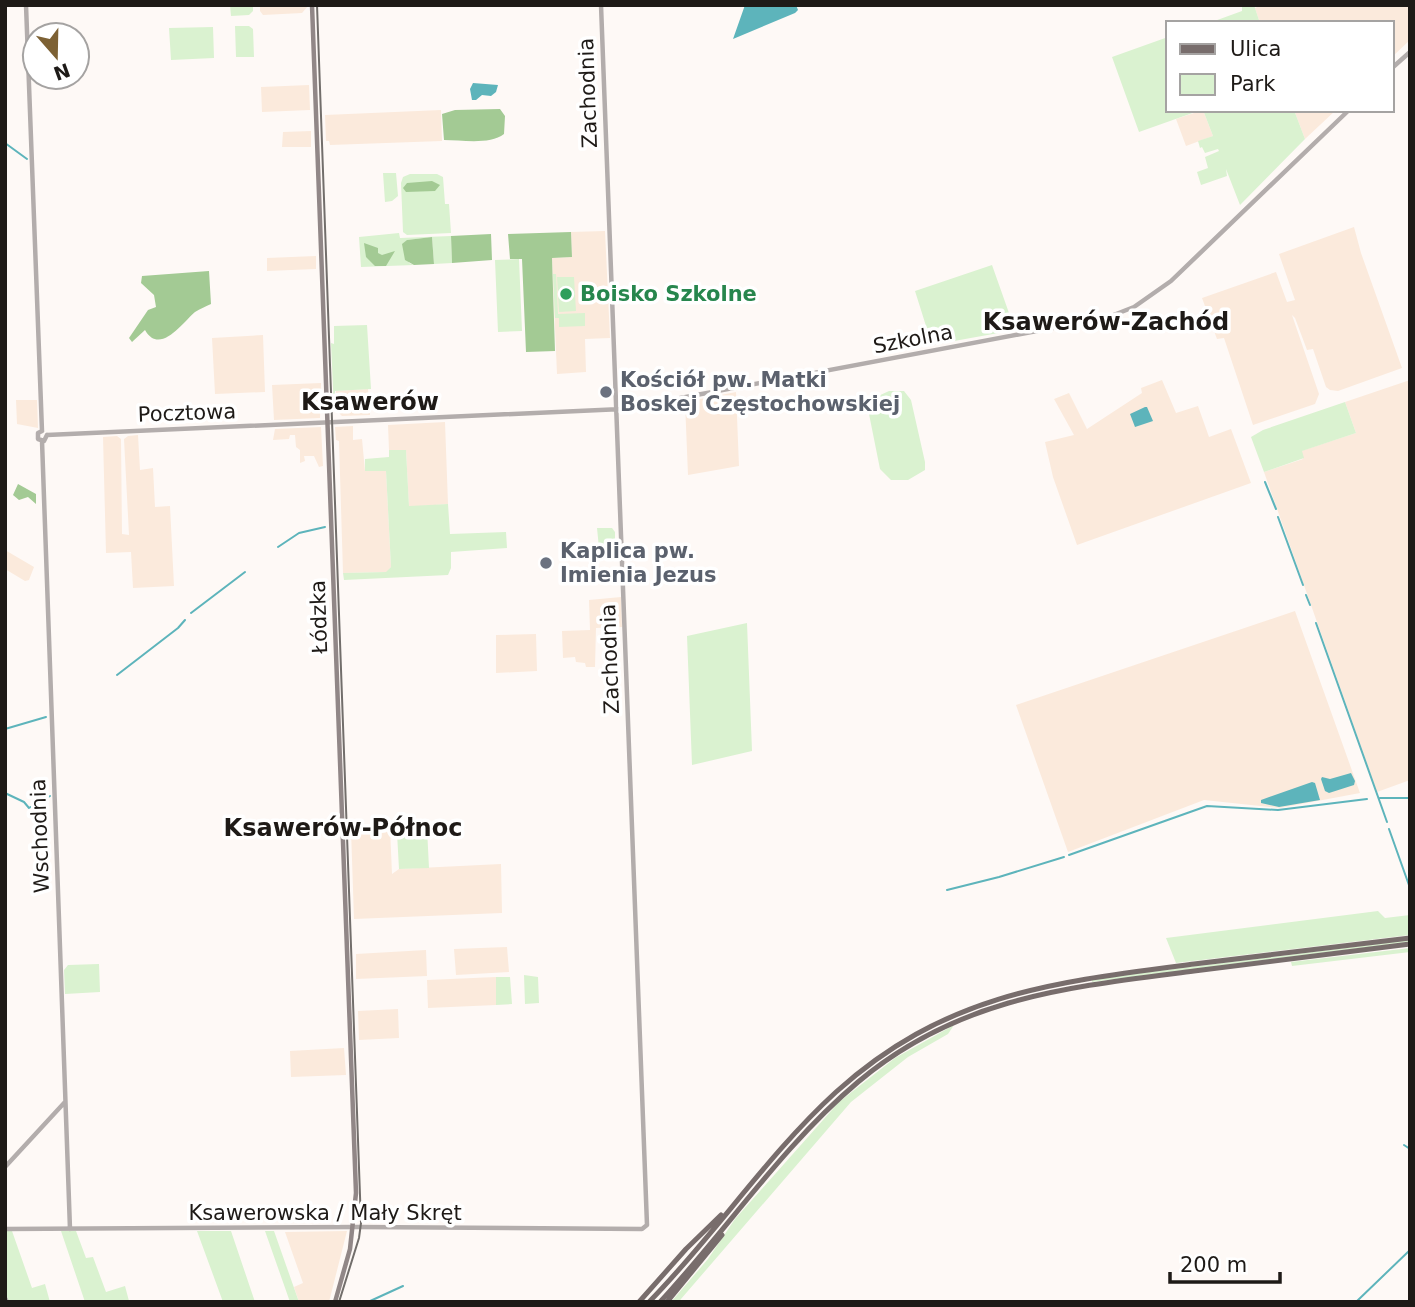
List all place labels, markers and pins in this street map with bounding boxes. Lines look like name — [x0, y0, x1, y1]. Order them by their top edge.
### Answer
place label: Boisko Szkolne — [580, 282, 757, 306]
marker: Boisko Szkolne — [558, 286, 574, 302]
place label: Kościół pw. Matki Boskej Częstochowskiej — [620, 368, 900, 416]
marker: Kościół pw. Matki Boskej Częstochowskiej — [598, 384, 614, 400]
place label: Kaplica pw. Imienia Jezus — [560, 539, 717, 587]
marker: Kaplica pw. Imienia Jezus — [538, 555, 554, 571]

